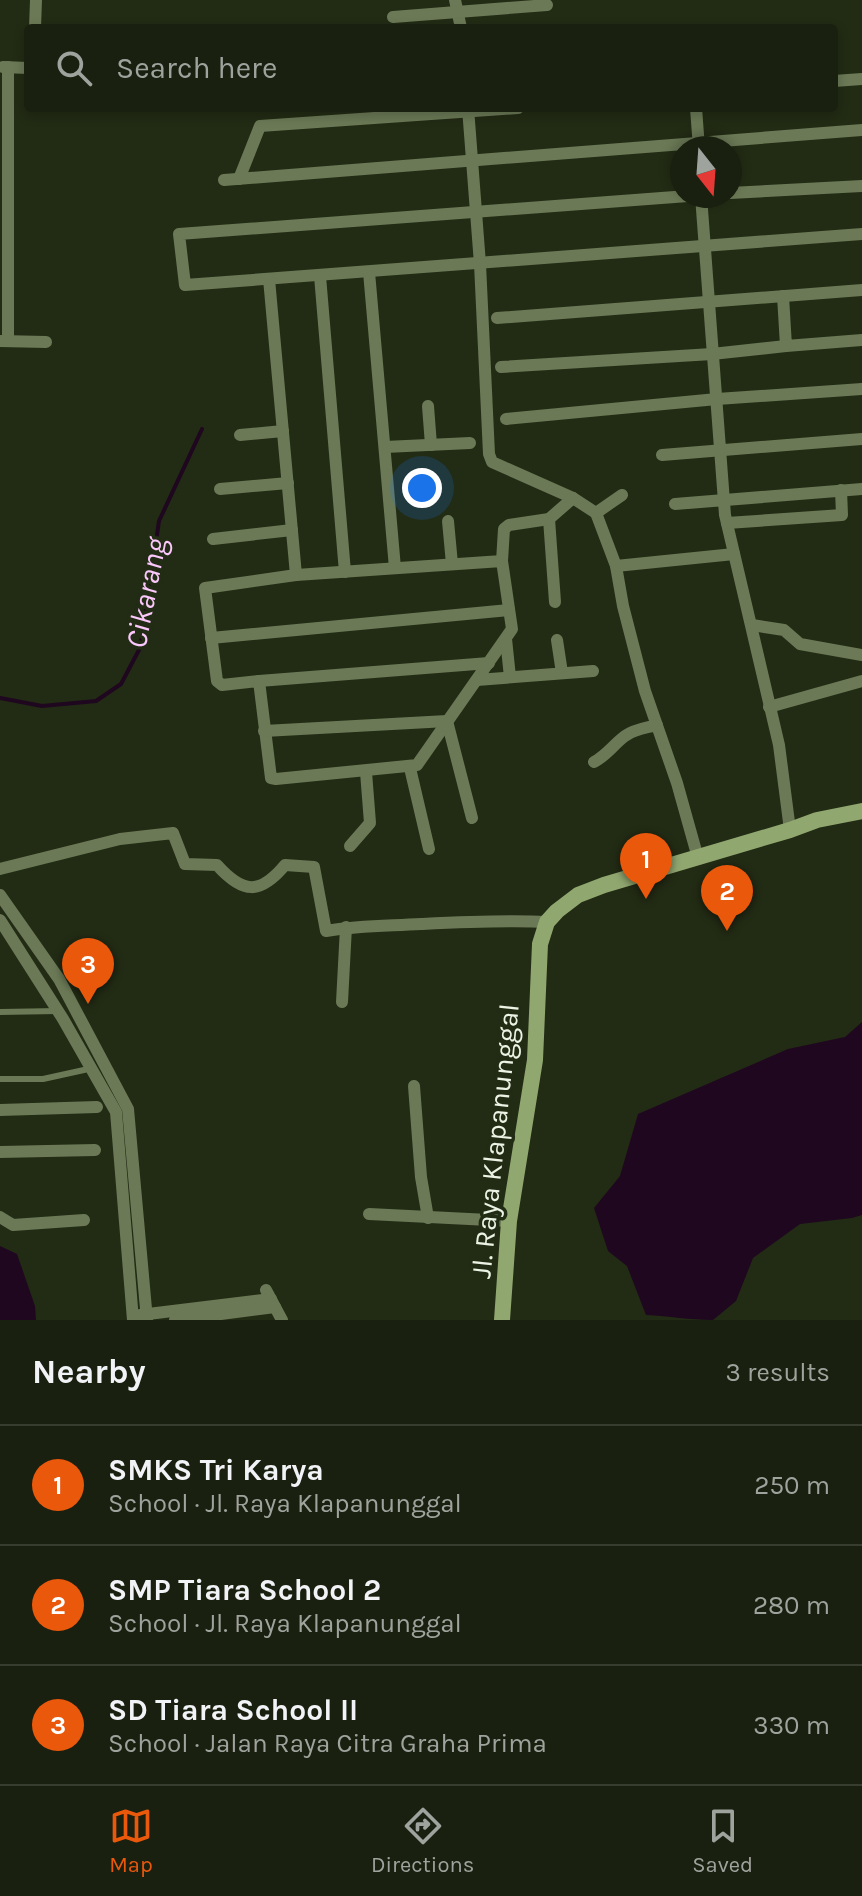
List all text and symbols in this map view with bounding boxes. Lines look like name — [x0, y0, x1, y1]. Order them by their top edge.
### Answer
search box — [24, 24, 838, 112]
icon: search — [52, 46, 96, 90]
text: Search here — [116, 50, 277, 86]
north arrow — [670, 136, 742, 208]
your location — [402, 468, 442, 508]
water label: Cikarang — [118, 533, 175, 651]
pin: 1 — [620, 833, 672, 899]
pin: 2 — [701, 865, 753, 931]
pin: 3 — [62, 938, 114, 1004]
street label: Jl. Raya Klapanunggal — [464, 1002, 526, 1280]
text: Nearby — [32, 1352, 146, 1392]
text: 3 results — [726, 1357, 830, 1388]
text: SMKS Tri Karya — [108, 1452, 324, 1488]
text: 1 — [53, 1470, 63, 1501]
text: 250 m — [754, 1470, 830, 1501]
text: School · Jl. Raya Klapanunggal — [108, 1488, 462, 1519]
text: SMP Tiara School 2 — [108, 1572, 381, 1608]
text: 2 — [50, 1590, 66, 1621]
text: 280 m — [753, 1590, 830, 1621]
text: School · Jl. Raya Klapanunggal — [108, 1608, 462, 1639]
text: SD Tiara School II — [108, 1692, 358, 1728]
text: 3 — [50, 1710, 66, 1741]
text: 330 m — [753, 1710, 830, 1741]
text: School · Jalan Raya Citra Graha Prima — [108, 1728, 547, 1759]
tab: Map — [109, 1804, 153, 1878]
tab: Directions — [371, 1804, 474, 1878]
tab: Saved — [692, 1804, 753, 1878]

